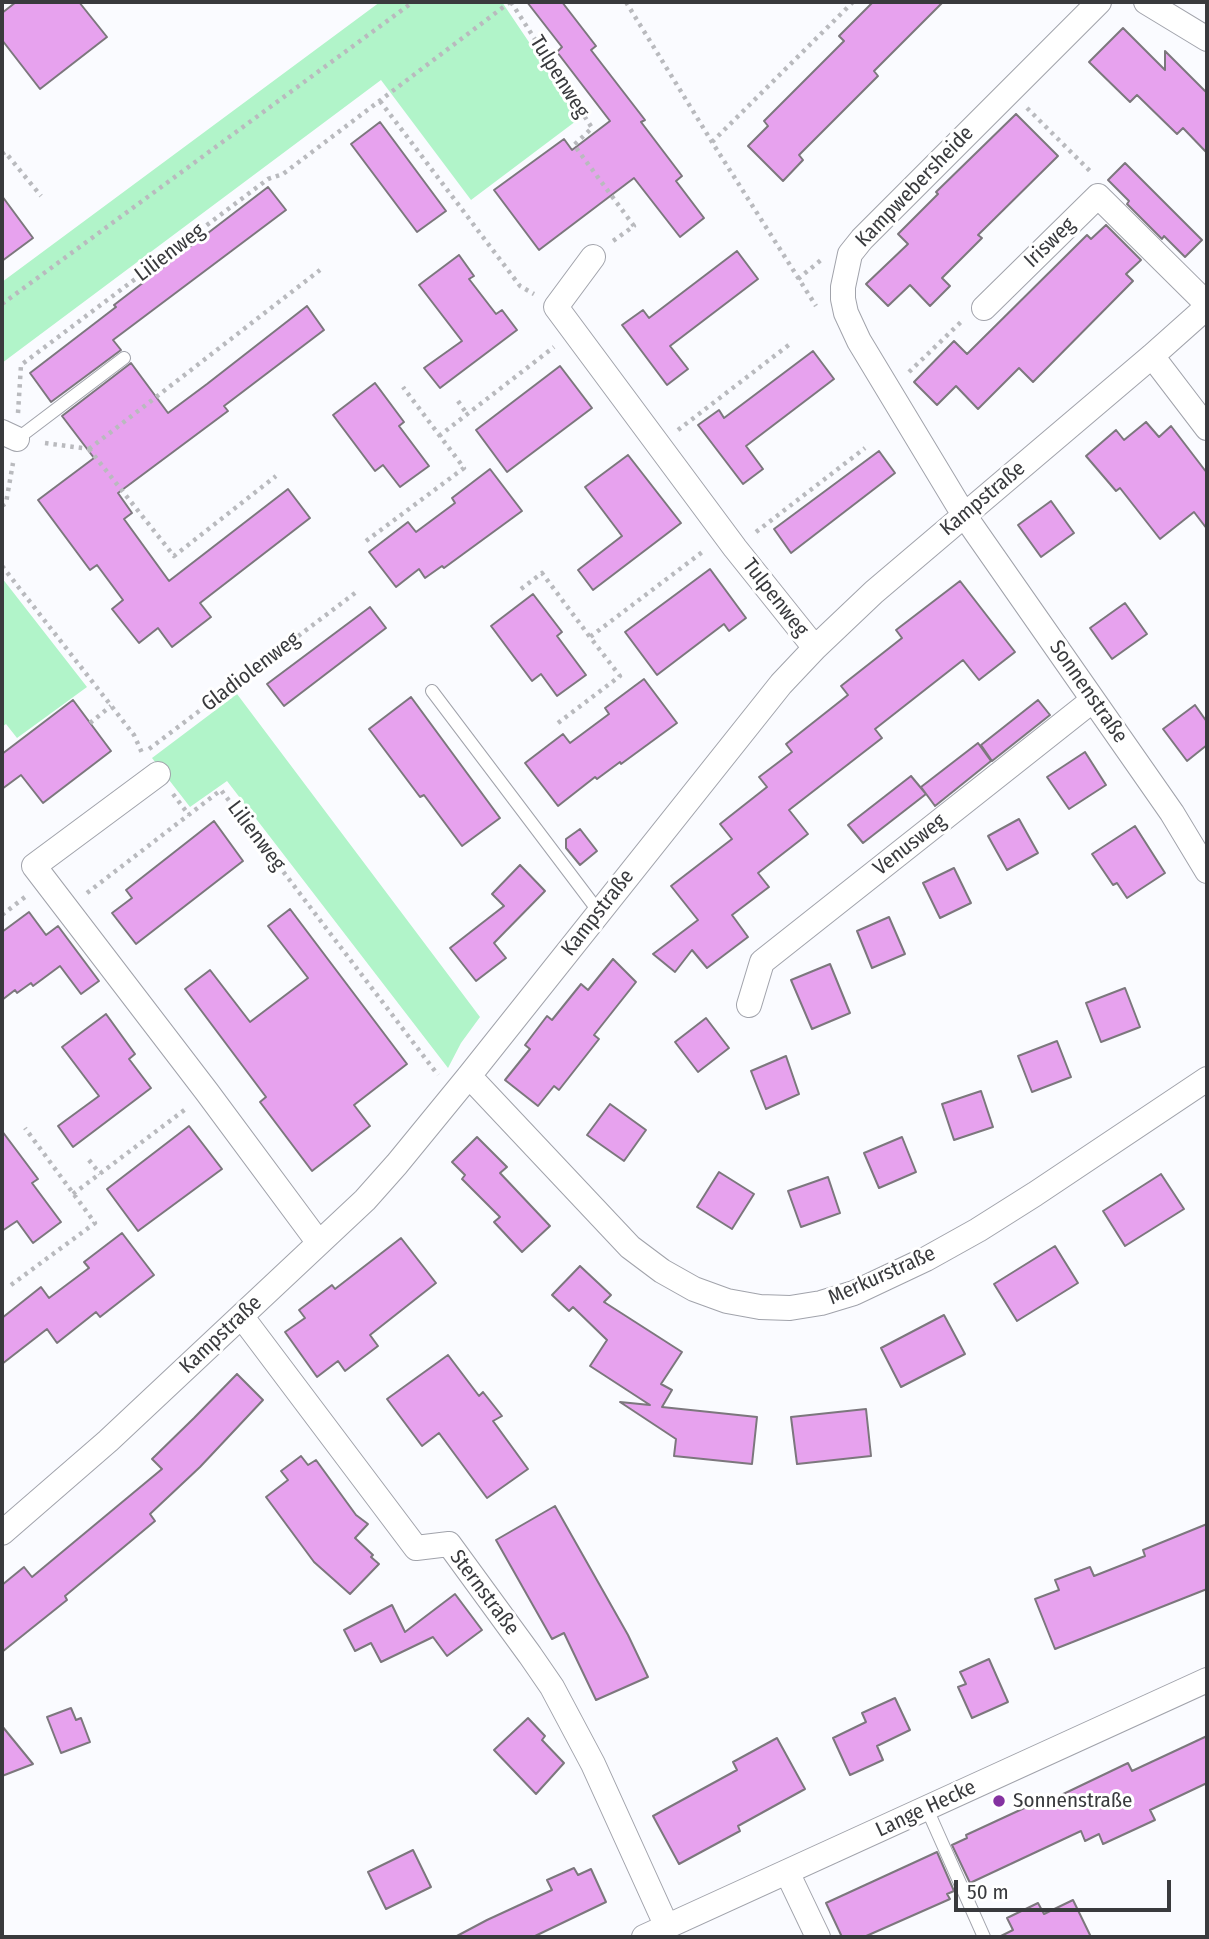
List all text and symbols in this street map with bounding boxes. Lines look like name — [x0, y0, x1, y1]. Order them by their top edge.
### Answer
street label: Tulpenweg — [524, 31, 594, 123]
street label: Kampwebersheide — [851, 121, 979, 253]
street label: Irisweg — [1019, 213, 1081, 273]
street label: Lilienweg — [130, 219, 210, 287]
street label: Kampstraße — [935, 456, 1031, 542]
street label: Tulpenweg — [737, 554, 813, 642]
street label: Gladiolenweg — [197, 627, 305, 717]
street label: Sonnenstraße — [1043, 636, 1133, 748]
street label: Lilienweg — [222, 796, 290, 876]
street label: Venusweg — [869, 809, 951, 881]
street label: Kampstraße — [556, 865, 640, 961]
street label: Merkurstraße — [824, 1241, 940, 1311]
street label: Kampstraße — [175, 1291, 267, 1379]
street label: Sternstraße — [444, 1545, 524, 1641]
street label: Lange Hecke — [872, 1775, 980, 1843]
place label: Sonnenstraße — [1013, 1788, 1132, 1814]
marker: Sonnenstraße — [991, 1793, 1007, 1809]
scale bar — [957, 1866, 1174, 1910]
text: 50 m — [967, 1879, 1009, 1905]

